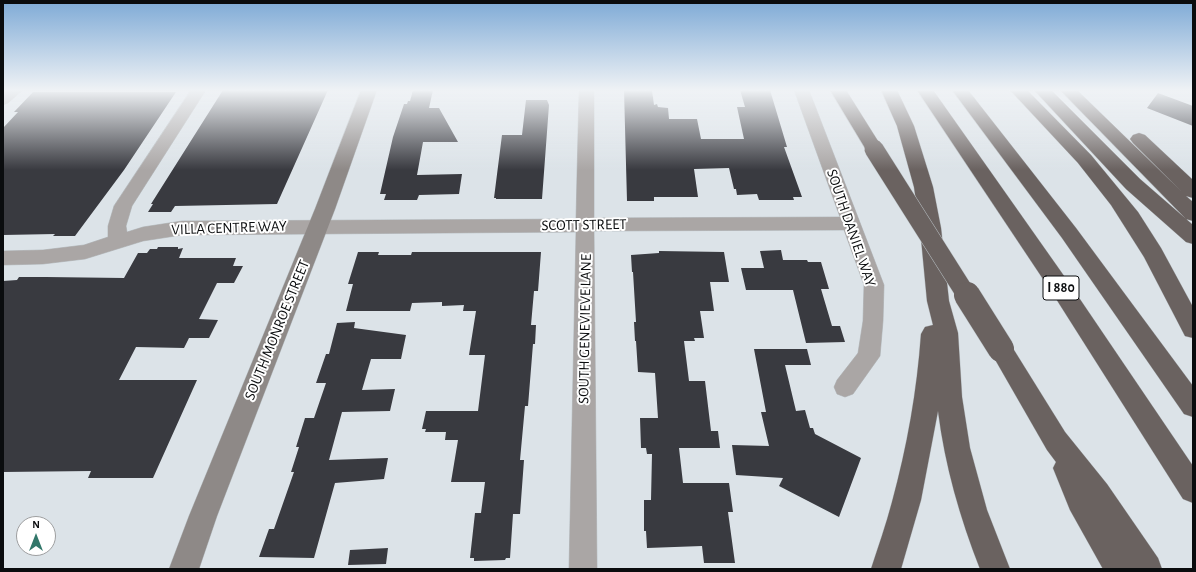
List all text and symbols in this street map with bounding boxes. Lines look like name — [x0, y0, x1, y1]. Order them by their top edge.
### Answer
street label: SOUTH DANIEL WAY — [822, 167, 880, 289]
street label: SCOTT STREET — [541, 215, 627, 235]
street label: VILLA CENTRE WAY — [171, 217, 287, 239]
street label: SOUTH GENEVIEVE LANE — [575, 254, 595, 404]
street label: SOUTH MONROE STREET — [241, 257, 313, 403]
road number: I 880 — [1043, 276, 1079, 300]
north arrow — [16, 516, 56, 556]
text: N — [32, 519, 40, 530]

